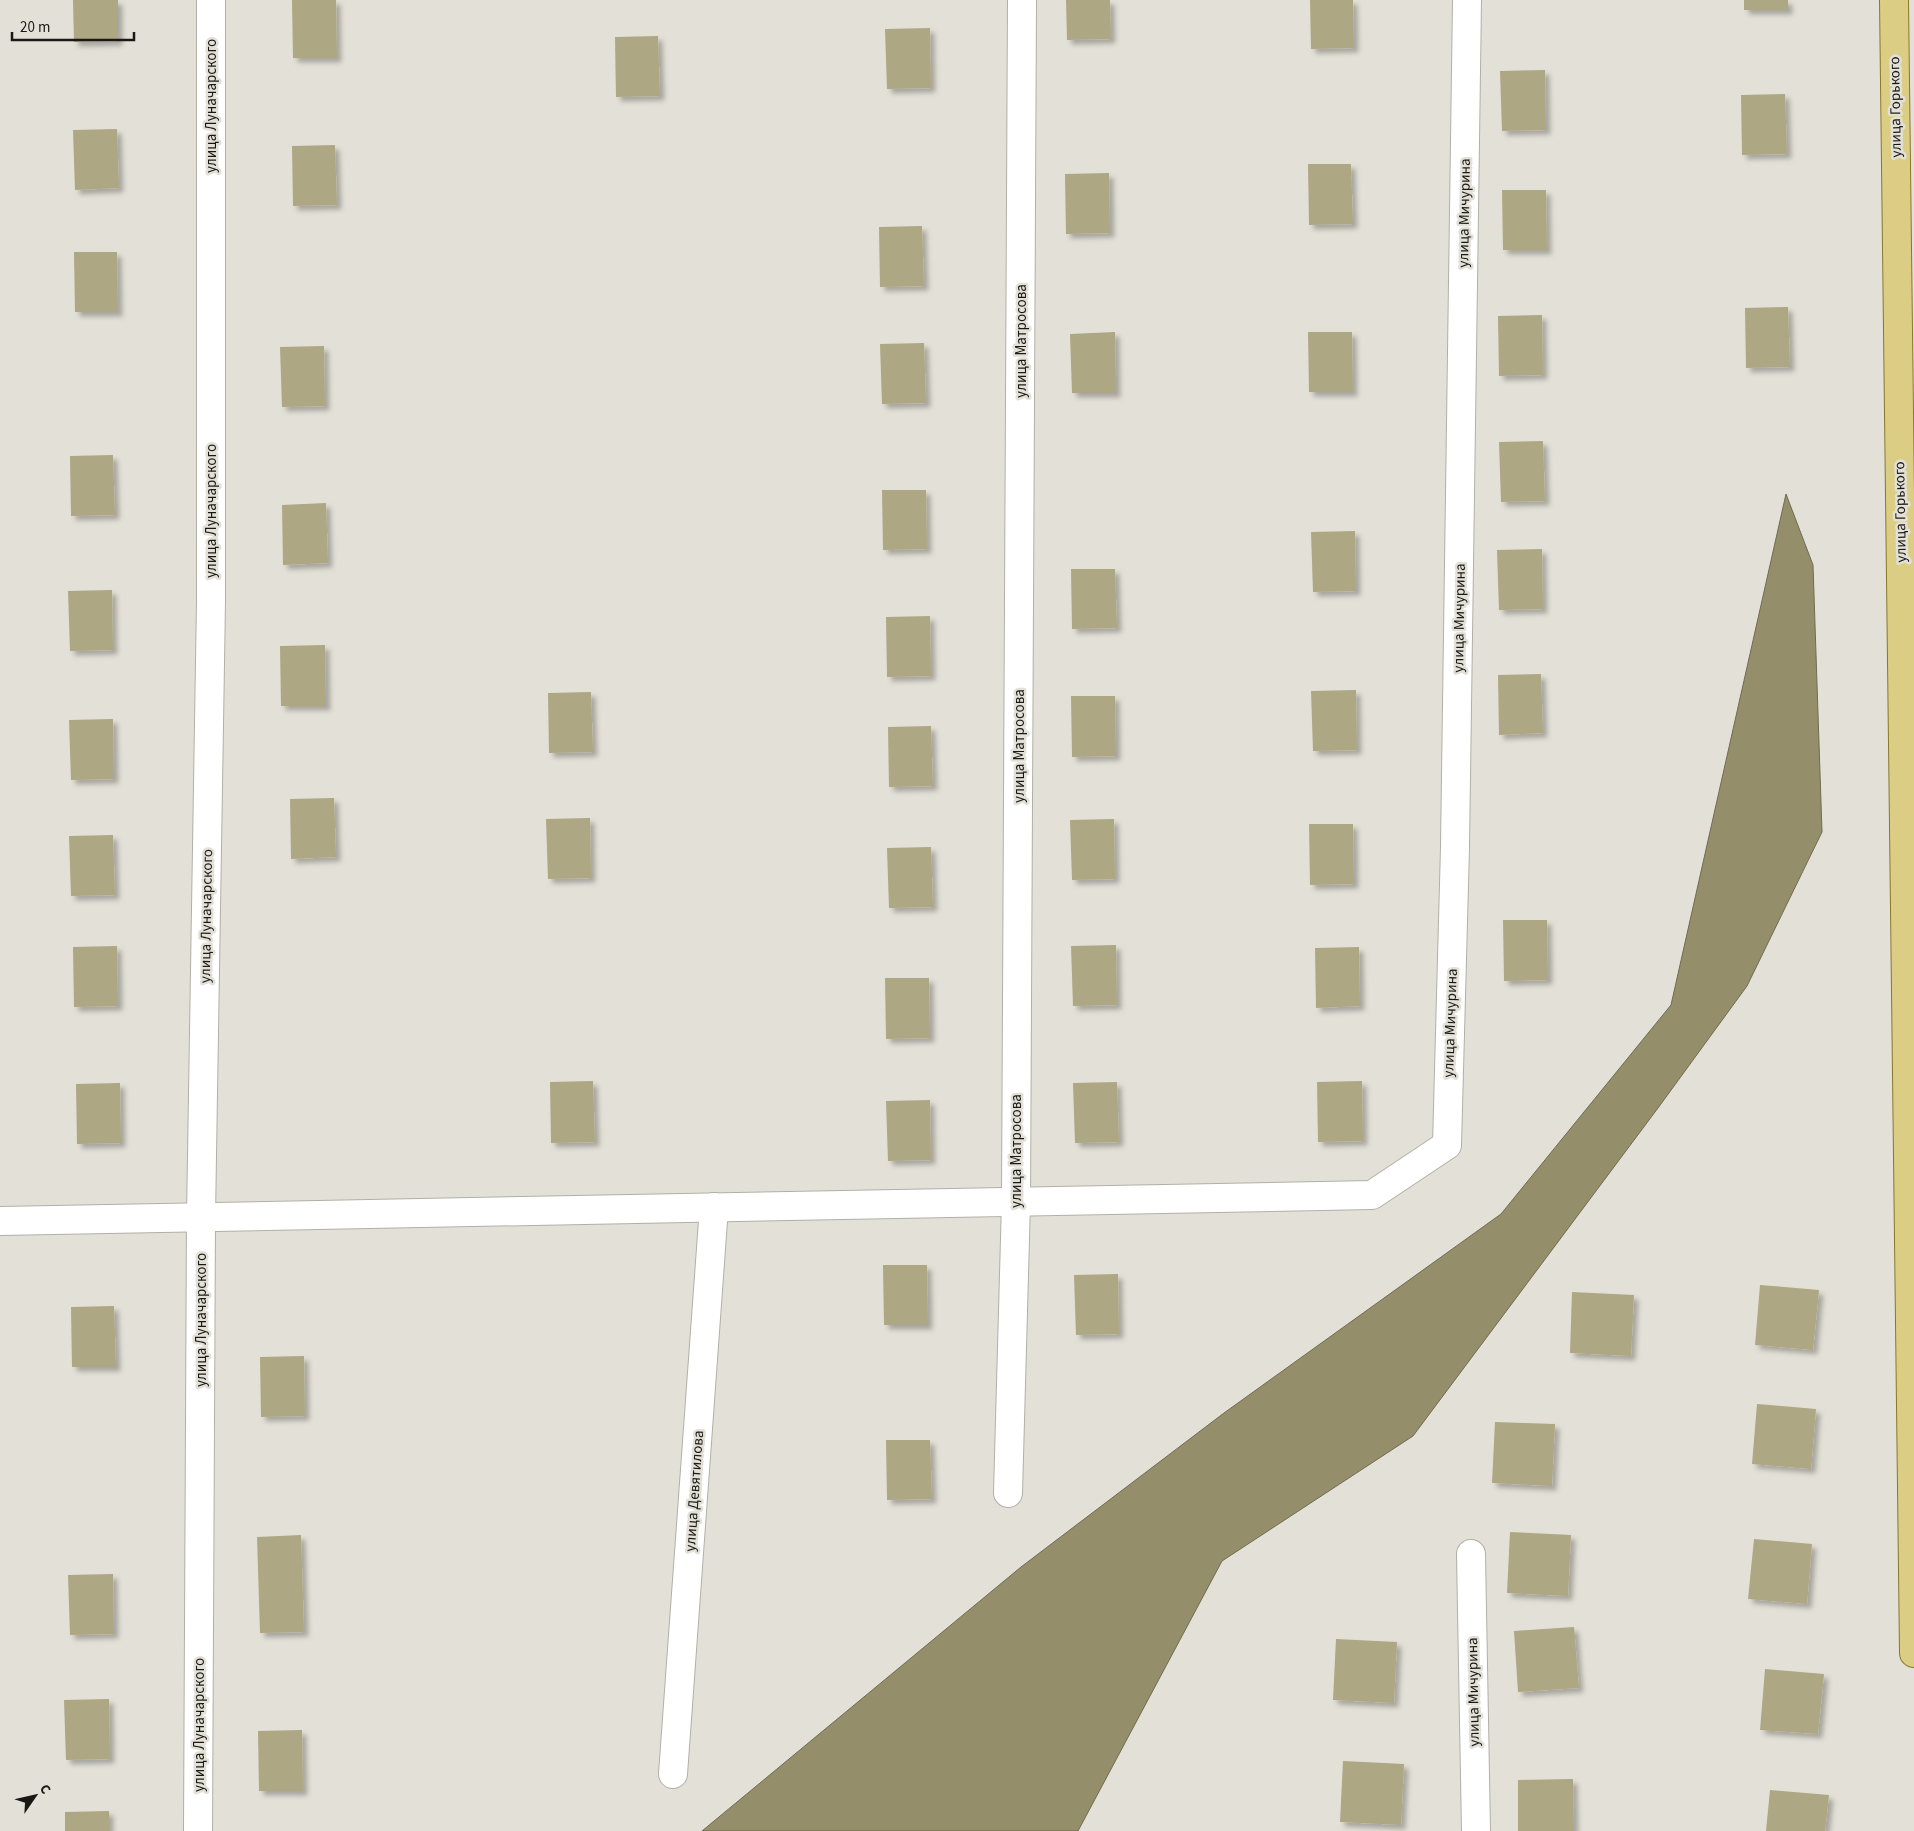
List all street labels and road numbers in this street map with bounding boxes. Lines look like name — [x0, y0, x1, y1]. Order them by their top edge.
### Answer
street label: улица Луначарского — [201, 39, 222, 173]
street label: улица Горького — [1884, 56, 1907, 158]
street label: улица Мичурина — [1453, 158, 1476, 268]
street label: улица Матросова — [1011, 284, 1032, 398]
street label: улица Луначарского — [201, 444, 222, 578]
street label: улица Горького — [1889, 461, 1912, 563]
street label: улица Мичурина — [1448, 563, 1471, 673]
street label: улица Матросова — [1009, 689, 1030, 803]
street label: улица Луначарского — [195, 849, 218, 983]
street label: улица Мичурина — [1438, 968, 1463, 1078]
street label: улица Матросова — [1006, 1094, 1027, 1208]
street label: улица Луначарского — [191, 1253, 212, 1387]
street label: улица Девятилова — [680, 1430, 709, 1552]
street label: улица Мичурина — [1462, 1637, 1485, 1747]
street label: улица Луначарского — [189, 1658, 210, 1792]

